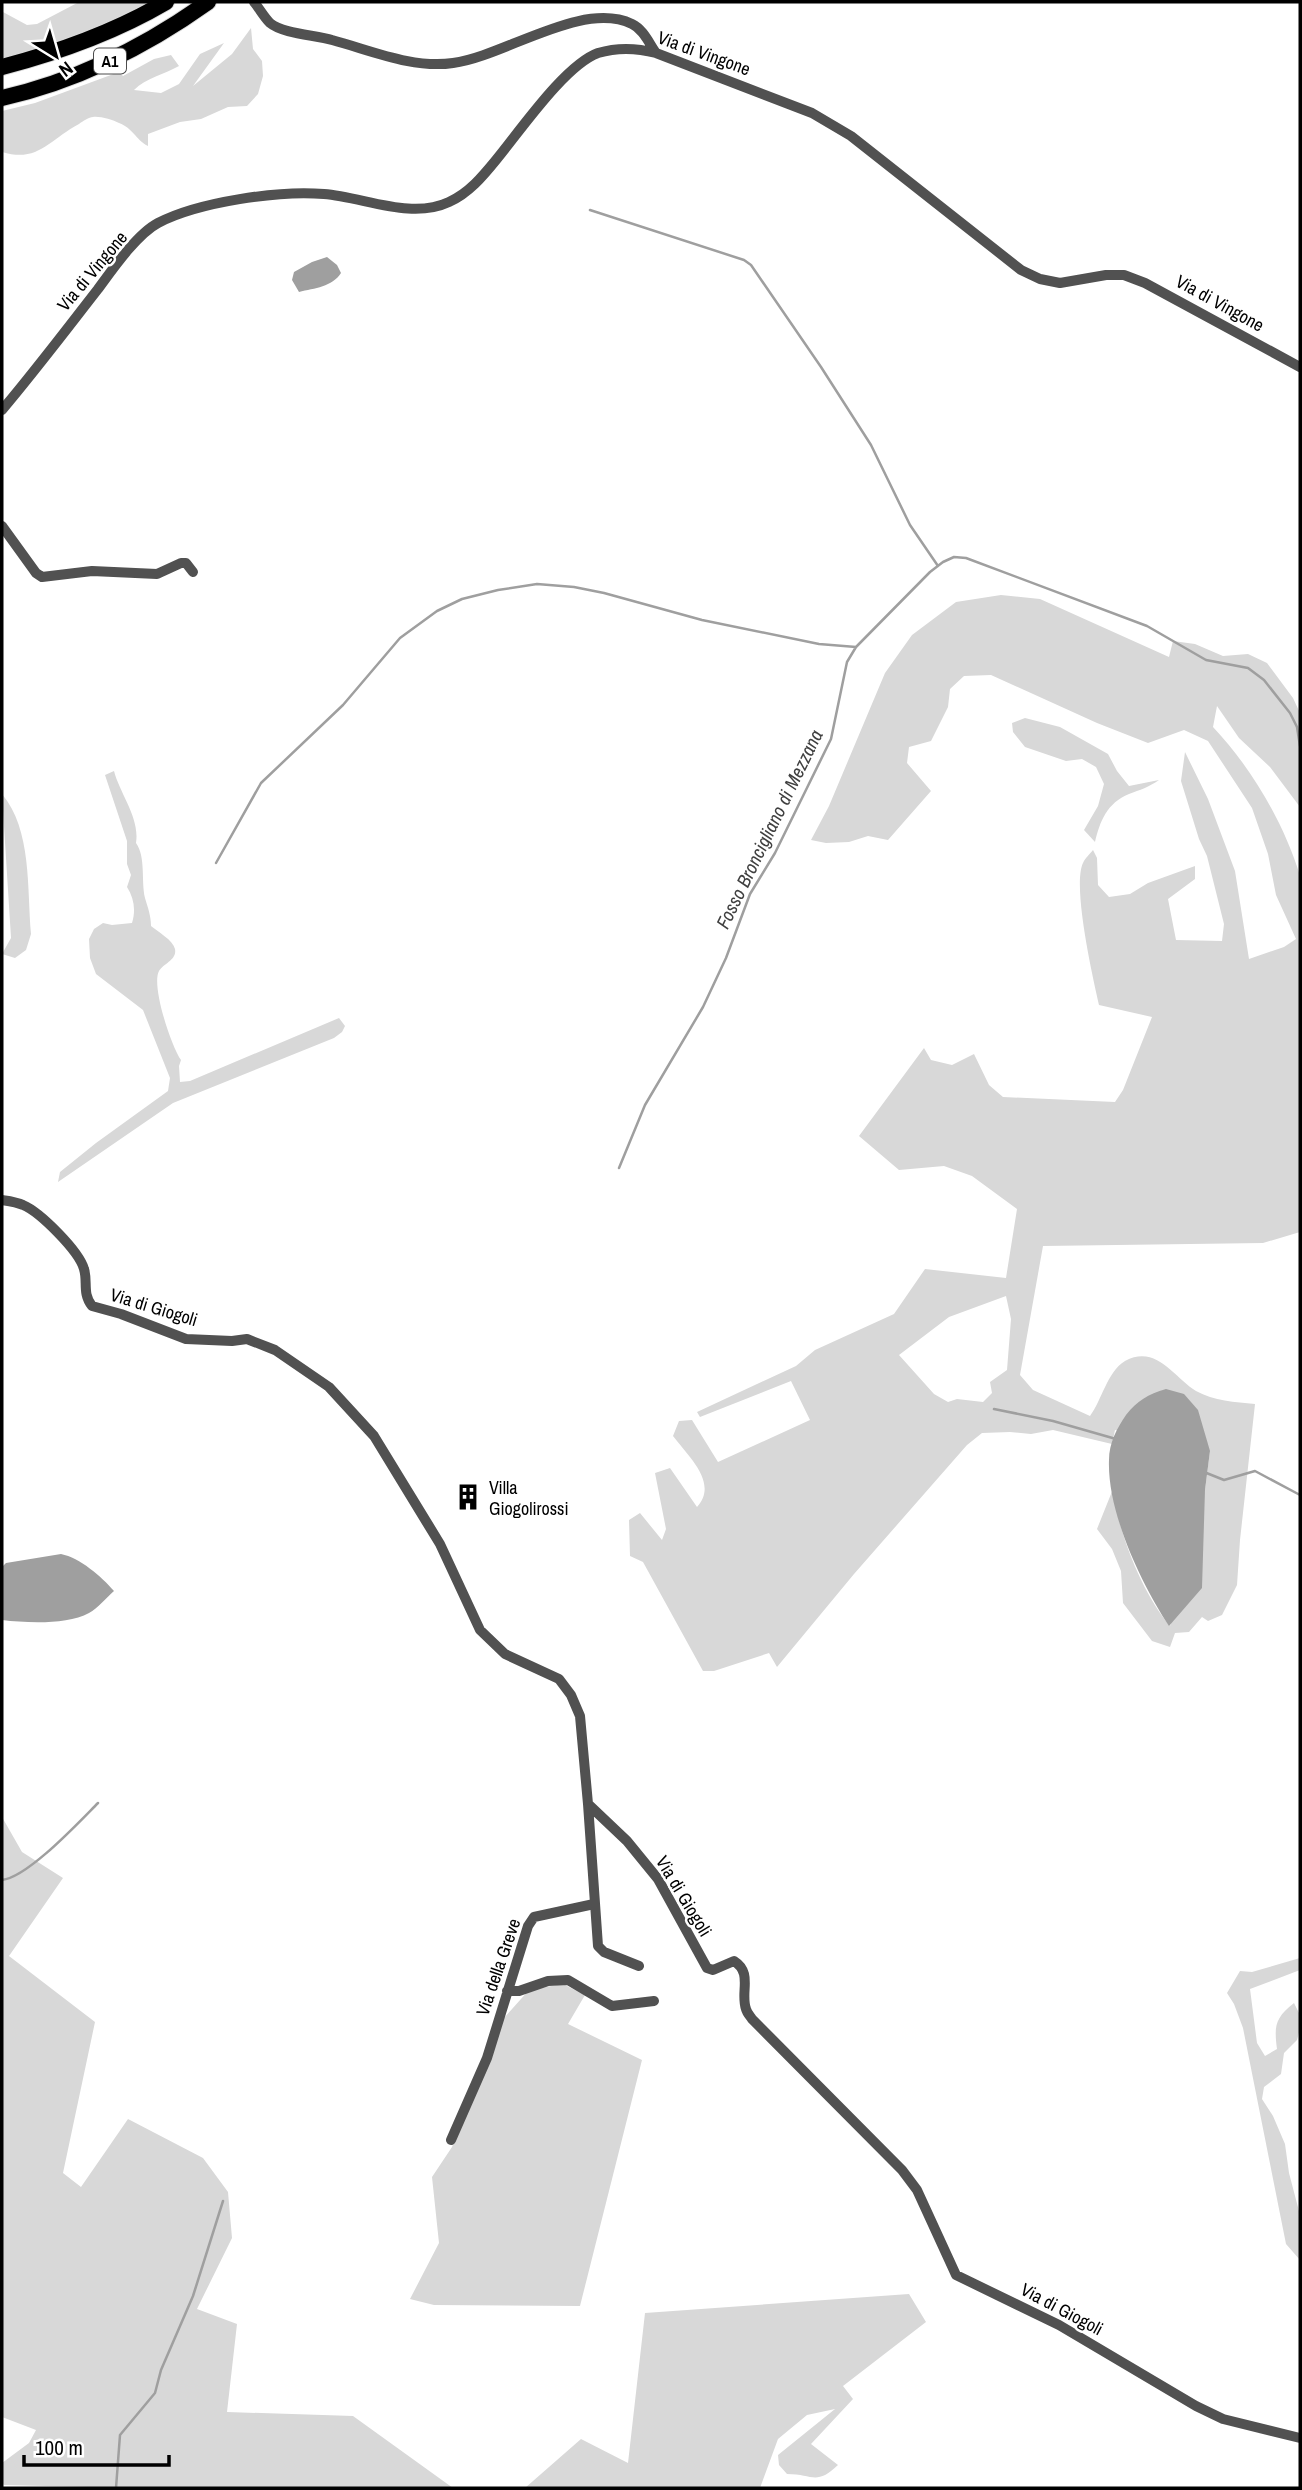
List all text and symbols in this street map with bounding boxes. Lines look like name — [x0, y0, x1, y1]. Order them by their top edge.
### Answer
north arrow — [21, 21, 91, 91]
street label: Via di Vingone — [654, 25, 754, 81]
road number: A1 — [94, 48, 126, 74]
text: N — [54, 56, 79, 83]
street label: Via di Vingone — [51, 226, 133, 316]
street label: Via di Vingone — [1171, 269, 1269, 337]
water label: Fosso Broncigliano di Mezzana — [709, 725, 829, 933]
street label: Via di Giogoli — [107, 1282, 201, 1332]
place label: Villa Giogolirossi — [489, 1475, 569, 1521]
building icon: Villa Giogolirossi — [453, 1482, 483, 1512]
street label: Via di Giogoli — [650, 1851, 718, 1941]
street label: Via della Greve — [470, 1915, 526, 2019]
street label: Via di Giogoli — [1016, 2277, 1108, 2341]
scale bar — [24, 2424, 170, 2468]
text: 100 m — [35, 2433, 83, 2462]

